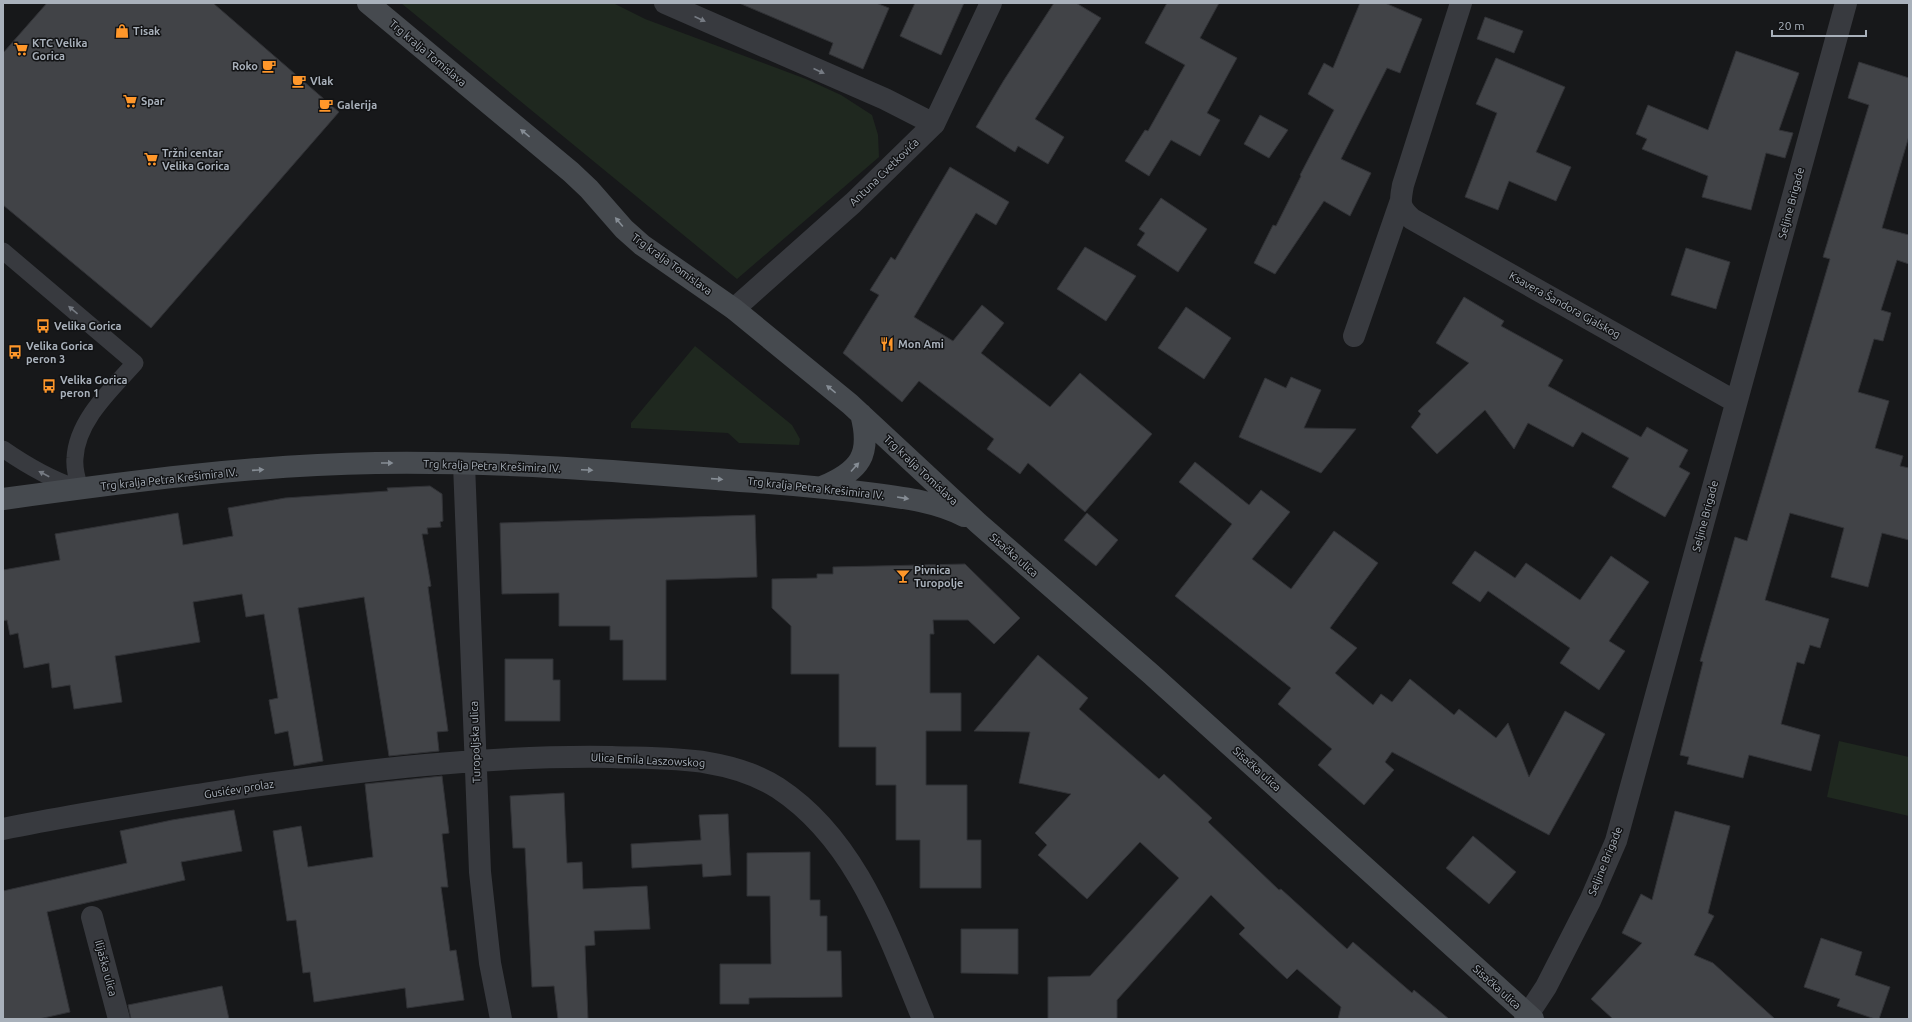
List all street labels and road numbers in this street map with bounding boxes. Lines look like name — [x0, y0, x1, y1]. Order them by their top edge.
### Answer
street label: Trg kralja Tomislava — [387, 17, 469, 89]
street label: Antuna Cvetkovića — [847, 136, 921, 208]
street label: Seljine Brigade — [1776, 166, 1806, 240]
street label: Trg kralja Tomislava — [629, 231, 715, 297]
street label: Ksavera Šandora Gjalskog — [1507, 269, 1623, 341]
street label: Trg kralja Tomislava — [882, 433, 960, 507]
street label: Trg kralja Petra Krešimira IV. — [423, 458, 561, 474]
street label: Trg kralja Petra Krešimira IV. — [100, 466, 238, 492]
street label: Trg kralja Petra Krešimira IV. — [747, 475, 885, 501]
street label: Seljine Brigade — [1690, 479, 1720, 553]
street label: Sisačka ulica — [987, 531, 1041, 579]
street label: Turopoljska ulica — [468, 701, 482, 783]
street label: Sisačka ulica — [1231, 744, 1283, 794]
street label: Ulica Emila Laszowskog — [590, 751, 706, 769]
street label: Gusićev prolaz — [203, 778, 275, 800]
street label: Seljine Brigade — [1586, 825, 1624, 897]
street label: Ilijaška ulica — [93, 939, 119, 997]
street label: Sisačka ulica — [1471, 962, 1523, 1012]

